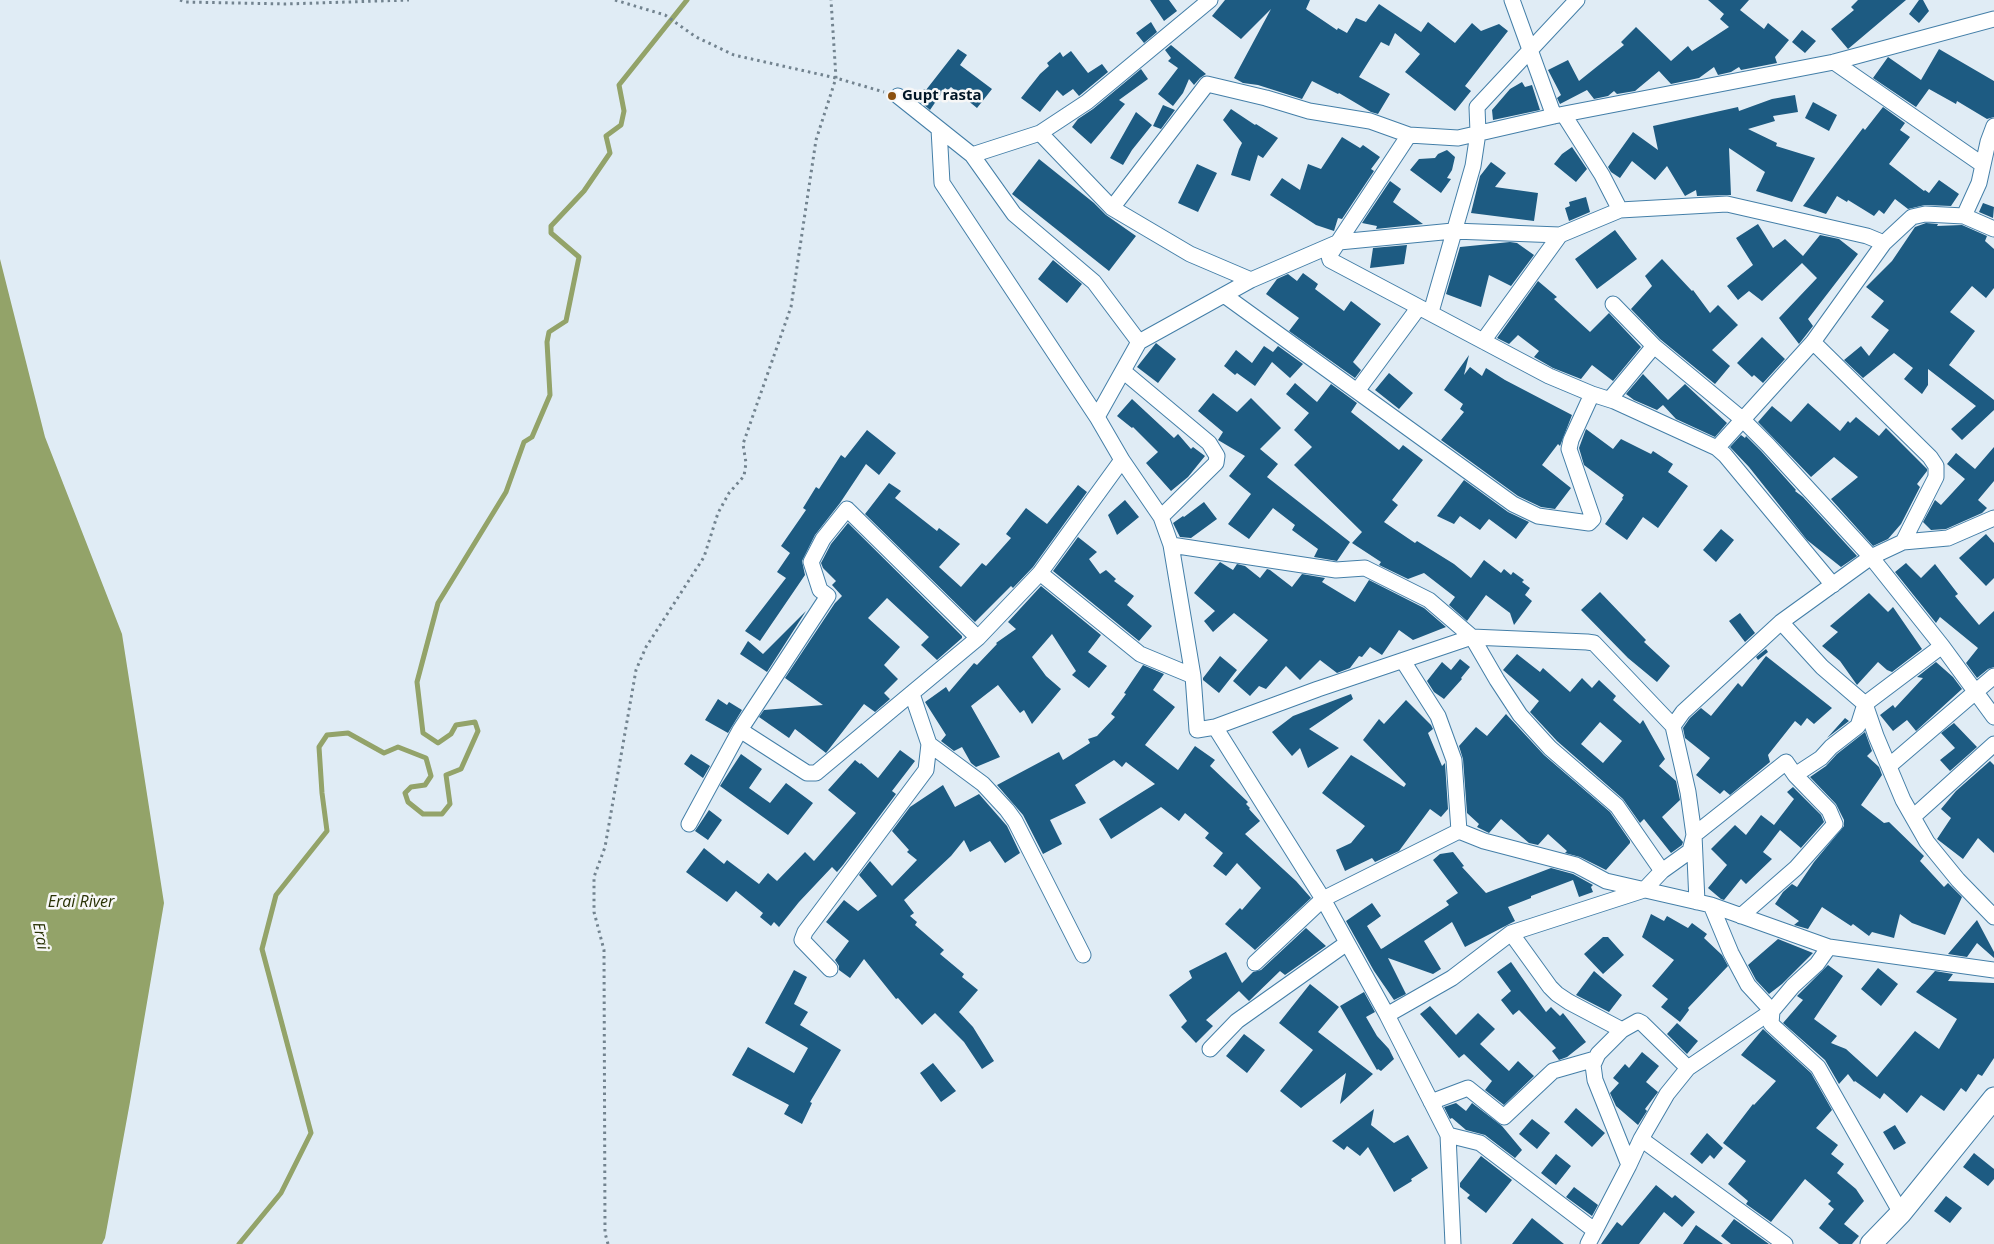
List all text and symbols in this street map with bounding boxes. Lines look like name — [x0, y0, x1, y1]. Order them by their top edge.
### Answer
place label: Gupt rasta — [902, 87, 982, 105]
marker: Gupt rasta — [886, 90, 898, 102]
water label: Erai River — [48, 892, 114, 912]
water label: Erai — [28, 921, 52, 951]

